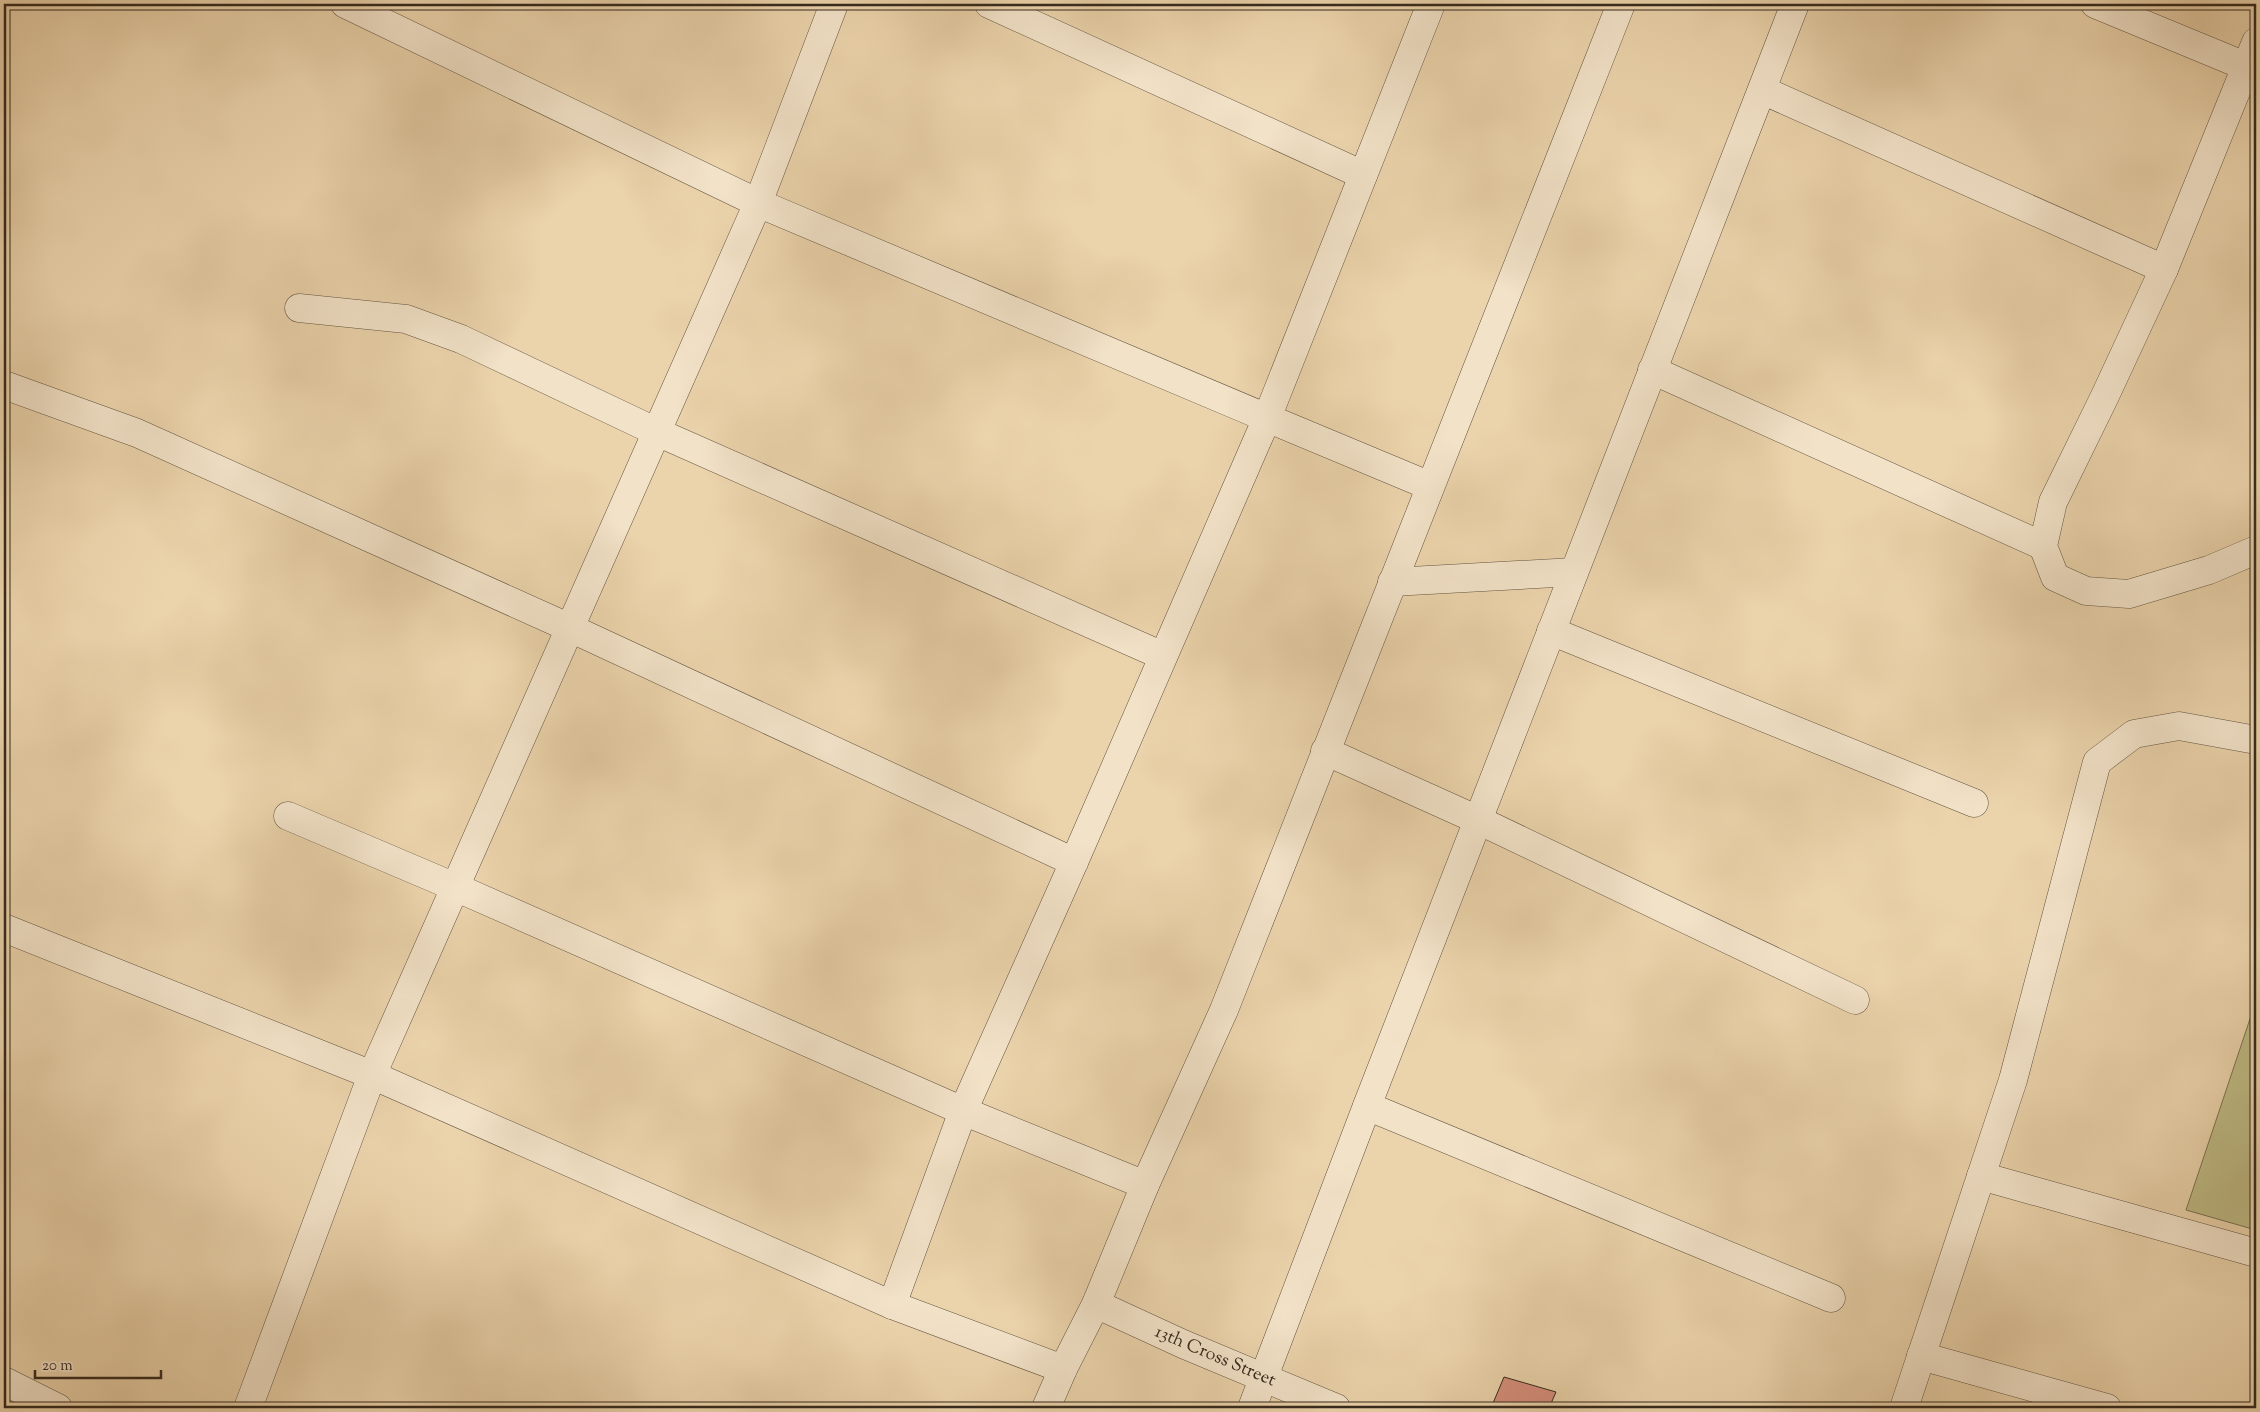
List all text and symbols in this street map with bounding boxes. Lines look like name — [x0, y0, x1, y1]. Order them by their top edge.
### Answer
street label: 13th Cross Street — [1150, 1320, 1280, 1394]
scale bar — [35, 1347, 161, 1379]
text: 20 m — [42, 1356, 73, 1377]

